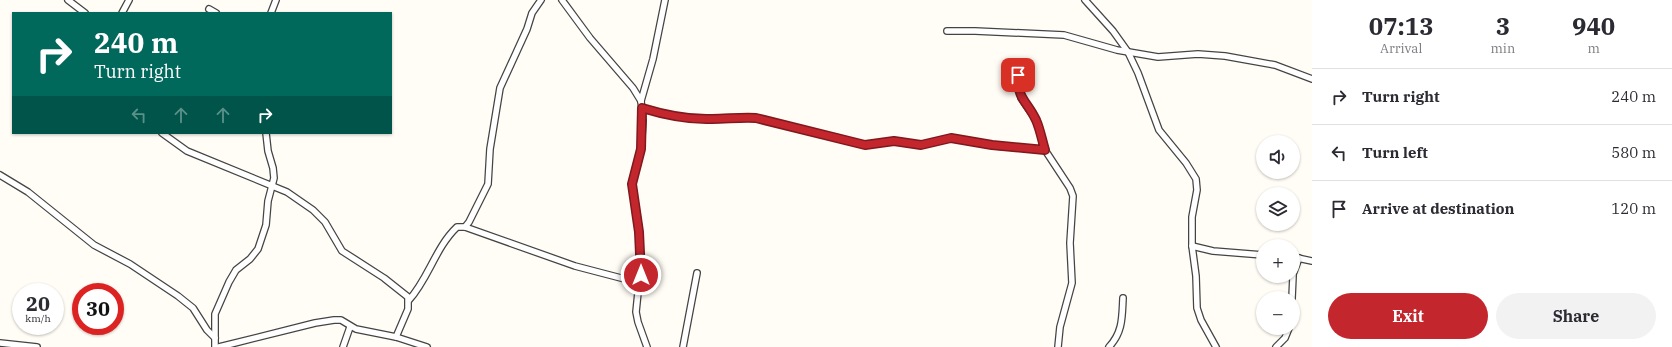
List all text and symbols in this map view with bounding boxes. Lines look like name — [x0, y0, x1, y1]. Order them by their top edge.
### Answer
text: 07:13 — [1369, 10, 1434, 42]
text: 3 — [1496, 10, 1510, 42]
text: 940 — [1572, 10, 1615, 42]
text: 240 m — [94, 24, 178, 61]
icon: right — [28, 28, 80, 80]
text: Arrival — [1380, 40, 1422, 57]
text: min — [1490, 40, 1515, 57]
text: m — [1587, 40, 1600, 57]
pin — [1001, 58, 1035, 92]
text: Turn right — [94, 60, 181, 83]
icon: arrive — [1007, 64, 1029, 86]
icon: right — [1328, 86, 1350, 108]
text: Turn right — [1362, 87, 1440, 106]
text: 240 m — [1611, 87, 1656, 106]
icon: left — [128, 104, 150, 126]
icon: ahead — [170, 104, 192, 126]
icon: ahead — [212, 104, 234, 126]
icon: right — [254, 104, 276, 126]
map controls — [1256, 135, 1300, 335]
button: sound — [1256, 135, 1300, 179]
icon: left — [1328, 142, 1350, 164]
text: Turn left — [1362, 143, 1428, 162]
text: 580 m — [1611, 143, 1656, 162]
button: layers — [1256, 187, 1300, 231]
icon: arrive — [1328, 198, 1350, 220]
text: Arrive at destination — [1362, 199, 1514, 218]
text: 120 m — [1611, 199, 1656, 218]
button: + — [1256, 239, 1300, 283]
position arrow — [620, 254, 662, 296]
speed limit sign: 30 — [72, 283, 124, 335]
text: 20 — [26, 290, 50, 317]
button: − — [1256, 291, 1300, 335]
button: Exit — [1328, 293, 1488, 339]
button: Share — [1496, 293, 1656, 339]
text: km/h — [25, 312, 51, 325]

